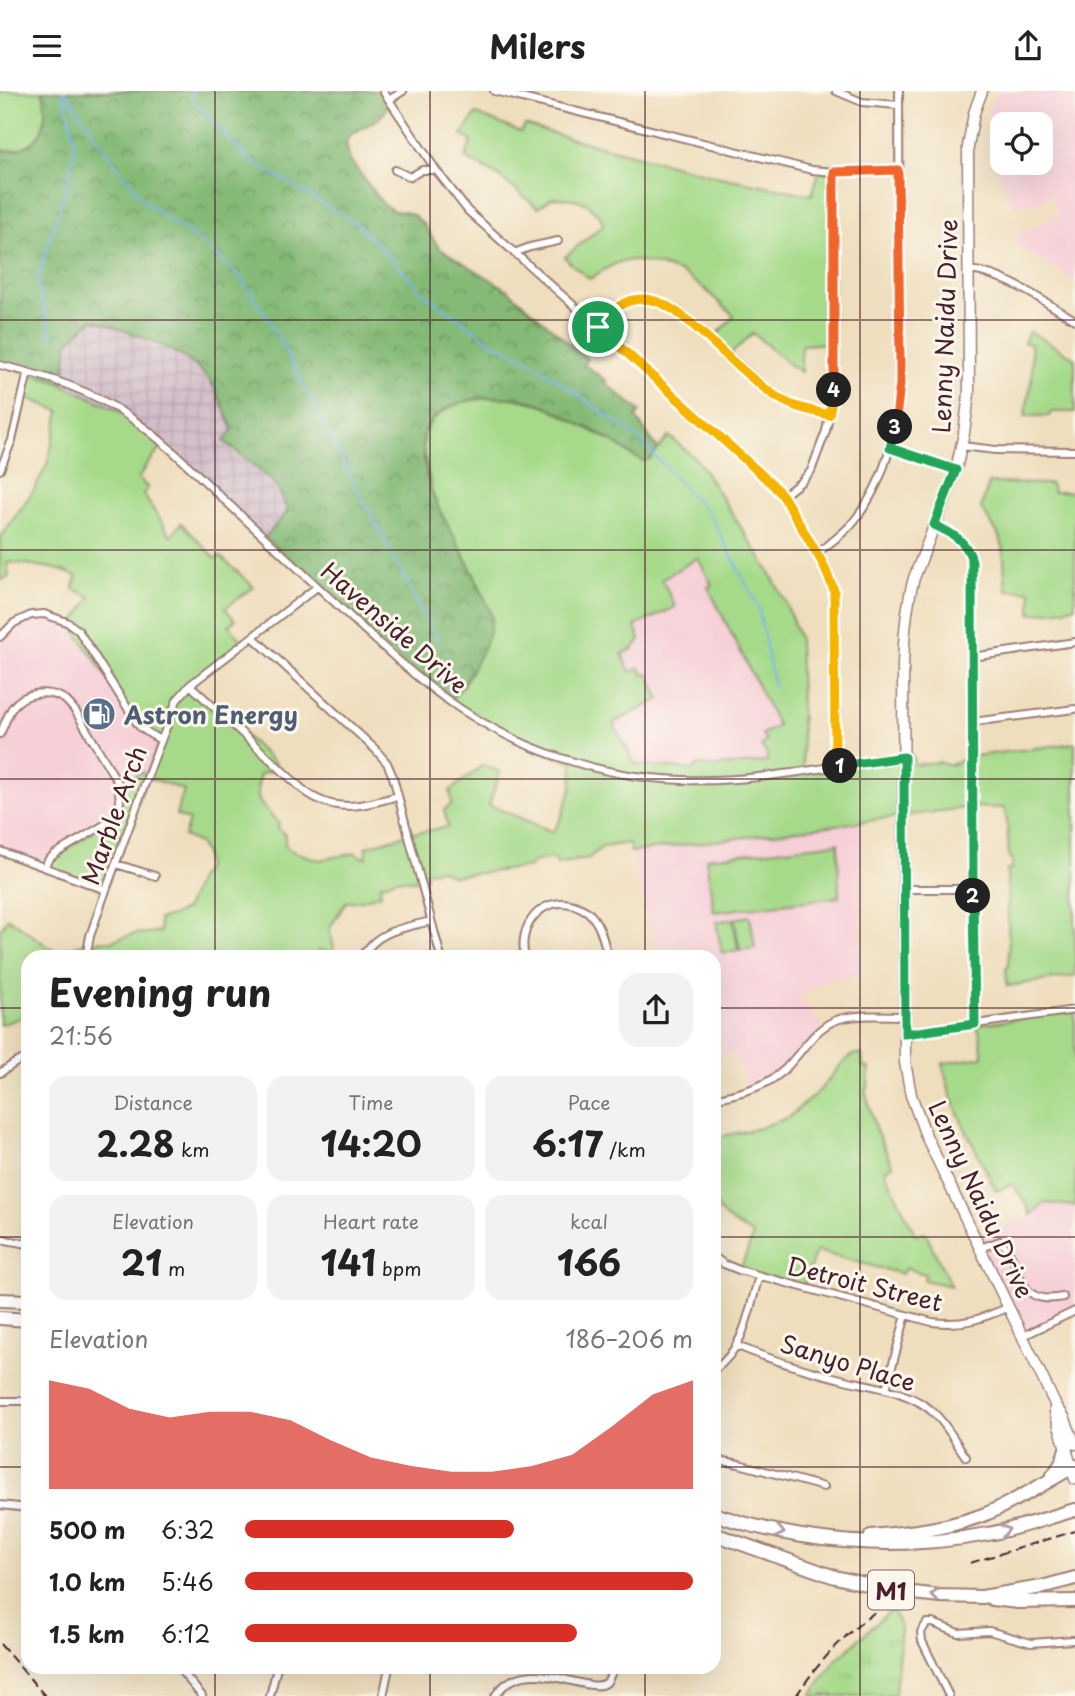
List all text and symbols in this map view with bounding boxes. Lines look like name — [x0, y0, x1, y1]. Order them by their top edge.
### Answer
text: Milers — [489, 22, 586, 70]
icon: menu — [28, 27, 66, 65]
icon: share — [1009, 27, 1047, 65]
map controls — [990, 112, 1053, 175]
button: locate — [990, 112, 1053, 175]
street label: Lenny Naidu Drive — [922, 218, 966, 434]
pin — [568, 297, 628, 357]
icon: arrive — [579, 308, 617, 346]
pin: 4 — [816, 373, 852, 407]
text: 4 — [827, 375, 840, 403]
pin: 3 — [878, 409, 912, 445]
text: 3 — [888, 412, 901, 440]
street label: Havenside Drive — [314, 553, 476, 701]
fuel station icon: Astron Energy — [80, 695, 118, 733]
place label: Astron Energy — [123, 696, 298, 732]
street label: Marble Arch — [71, 741, 155, 889]
pin: 1 — [822, 749, 858, 783]
text: 1 — [835, 751, 844, 779]
pin: 2 — [956, 879, 990, 913]
text: 2 — [966, 881, 979, 909]
text: Evening run — [49, 963, 271, 1020]
button: share — [619, 973, 693, 1047]
text: 21:56 — [49, 1018, 113, 1053]
text: Distance — [113, 1088, 193, 1116]
text: Time — [349, 1088, 393, 1116]
text: Pace — [568, 1088, 610, 1116]
street label: Lenny Naidu Drive — [920, 1094, 1044, 1304]
text: 2.28 — [96, 1116, 175, 1169]
text: 14:20 — [320, 1116, 422, 1169]
text: 6:17 — [532, 1116, 603, 1169]
text: km — [175, 1135, 210, 1163]
text: /km — [603, 1135, 646, 1163]
text: Elevation — [112, 1207, 194, 1235]
text: Heart rate — [323, 1207, 419, 1235]
text: kcal — [570, 1207, 608, 1235]
text: 21 — [121, 1235, 162, 1288]
text: 141 — [320, 1235, 376, 1288]
text: 166 — [557, 1235, 621, 1288]
street label: Detroit Street — [783, 1246, 947, 1320]
text: m — [162, 1254, 185, 1282]
text: bpm — [376, 1254, 422, 1282]
text: Elevation — [49, 1321, 148, 1356]
text: 186–206 m — [565, 1321, 693, 1356]
street label: Sanyo Place — [776, 1324, 920, 1400]
text: 500 m — [49, 1512, 126, 1547]
text: 6:32 — [161, 1512, 215, 1547]
one-way arrow — [774, 1524, 786, 1538]
one-way arrow — [999, 1524, 1011, 1539]
text: 1.0 km — [49, 1564, 126, 1599]
text: 5:46 — [161, 1564, 214, 1599]
road number: M1 — [868, 1571, 914, 1609]
one-way arrow — [929, 1588, 940, 1603]
text: 1.5 km — [49, 1616, 125, 1651]
text: 6:12 — [161, 1616, 210, 1651]

